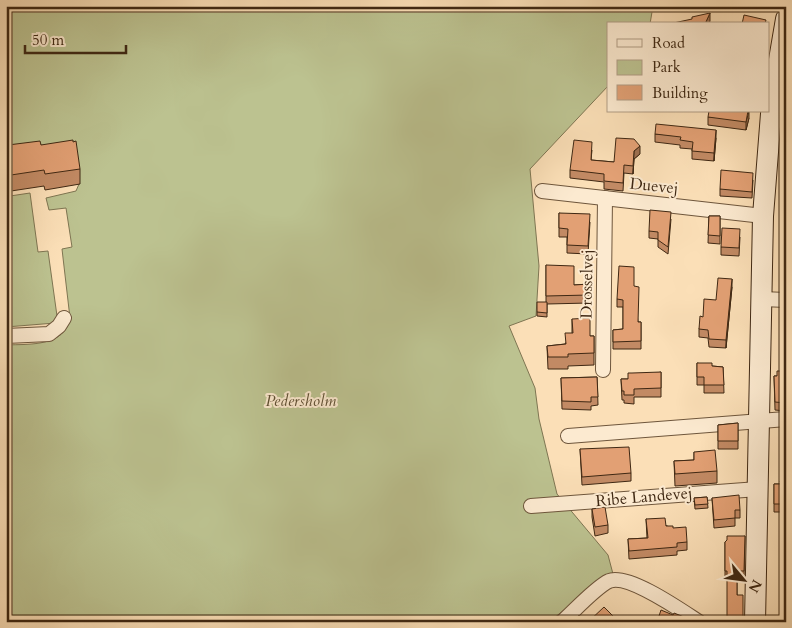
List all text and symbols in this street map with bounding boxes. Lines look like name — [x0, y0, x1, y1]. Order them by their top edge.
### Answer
scale bar — [25, 22, 126, 54]
legend — [607, 22, 770, 112]
text: 50 m — [32, 30, 64, 50]
text: Road — [652, 33, 685, 53]
text: Park — [652, 57, 681, 77]
text: Building — [652, 83, 708, 103]
street label: Duevej — [629, 173, 679, 199]
street label: Drosselvej — [575, 249, 599, 319]
park label: Pedersholm — [266, 390, 336, 412]
street label: Ribe Landevej — [595, 482, 693, 512]
north arrow — [720, 556, 770, 606]
text: N — [744, 576, 766, 596]

